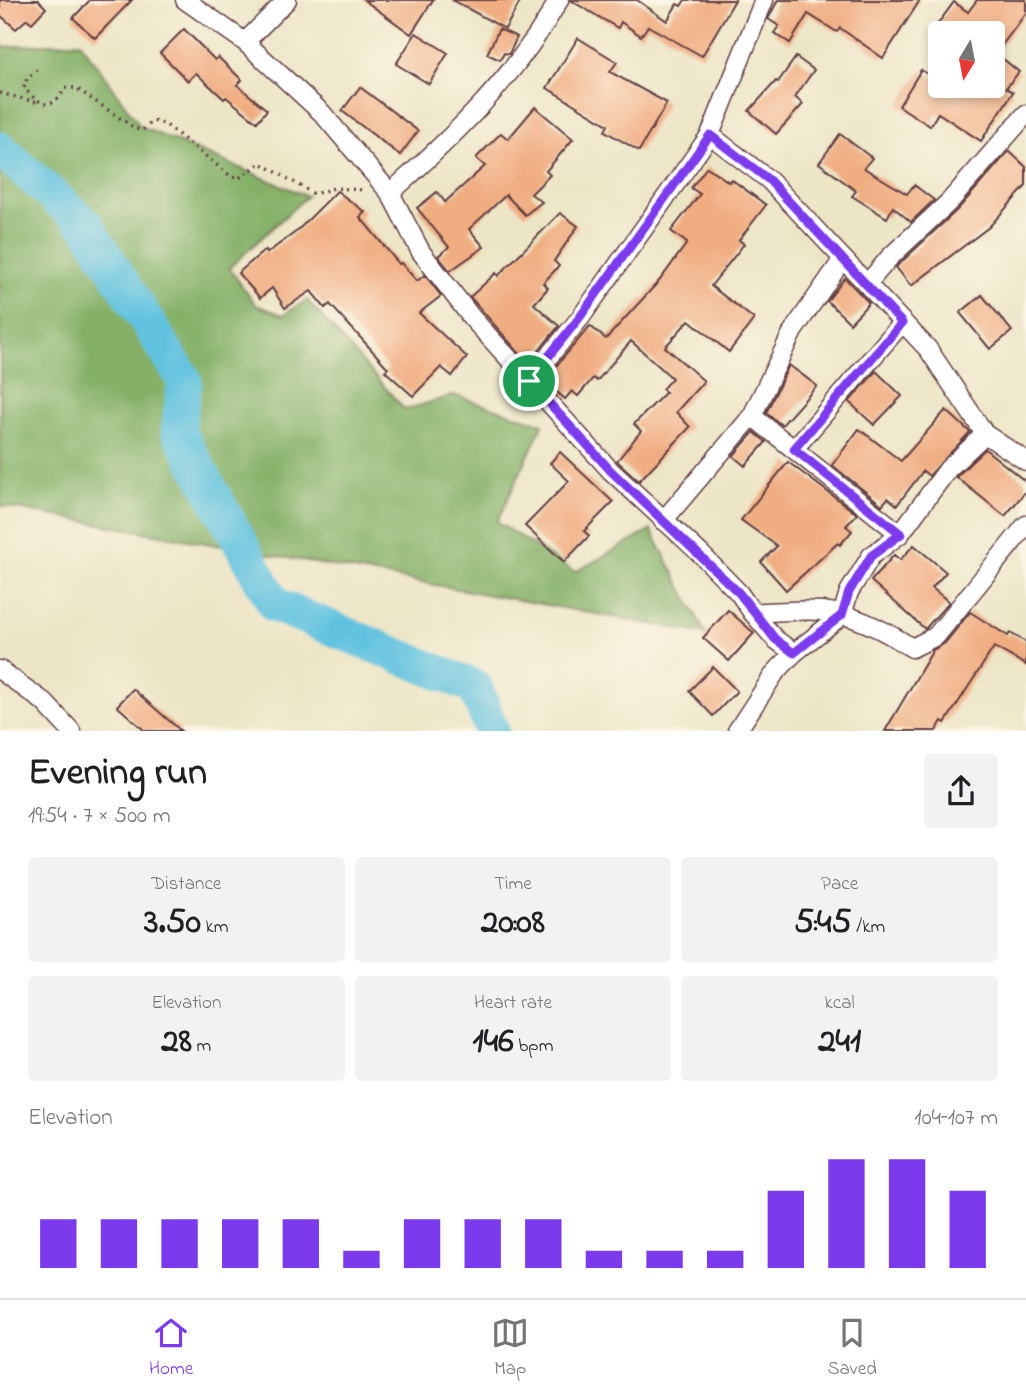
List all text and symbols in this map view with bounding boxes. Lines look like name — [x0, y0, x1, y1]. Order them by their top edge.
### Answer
north arrow — [928, 21, 1004, 98]
map controls — [928, 21, 1005, 98]
pin — [499, 351, 559, 411]
icon: arrive — [510, 362, 548, 400]
text: Evening run — [28, 746, 207, 802]
button: share — [924, 754, 998, 828]
text: 19:54 · 7 × 500 m — [28, 800, 171, 833]
text: Distance — [151, 871, 221, 898]
text: Time — [494, 871, 532, 898]
text: Pace — [821, 871, 858, 898]
text: 3.50 — [144, 898, 201, 949]
text: 20:08 — [481, 898, 545, 949]
text: 5:45 — [794, 898, 852, 949]
text: km — [201, 914, 229, 941]
text: /km — [852, 914, 885, 941]
text: Elevation — [151, 990, 221, 1017]
text: Heart rate — [474, 990, 552, 1017]
text: kcal — [825, 990, 855, 1017]
text: 28 — [161, 1017, 192, 1068]
text: 146 — [473, 1017, 514, 1068]
text: 241 — [818, 1017, 861, 1068]
text: m — [192, 1033, 211, 1060]
text: bpm — [514, 1033, 553, 1060]
text: Elevation — [28, 1102, 113, 1135]
text: 104–107 m — [914, 1102, 998, 1135]
tab: Home — [149, 1314, 193, 1383]
tab: Map — [491, 1314, 529, 1383]
tab: Saved — [827, 1314, 877, 1383]

